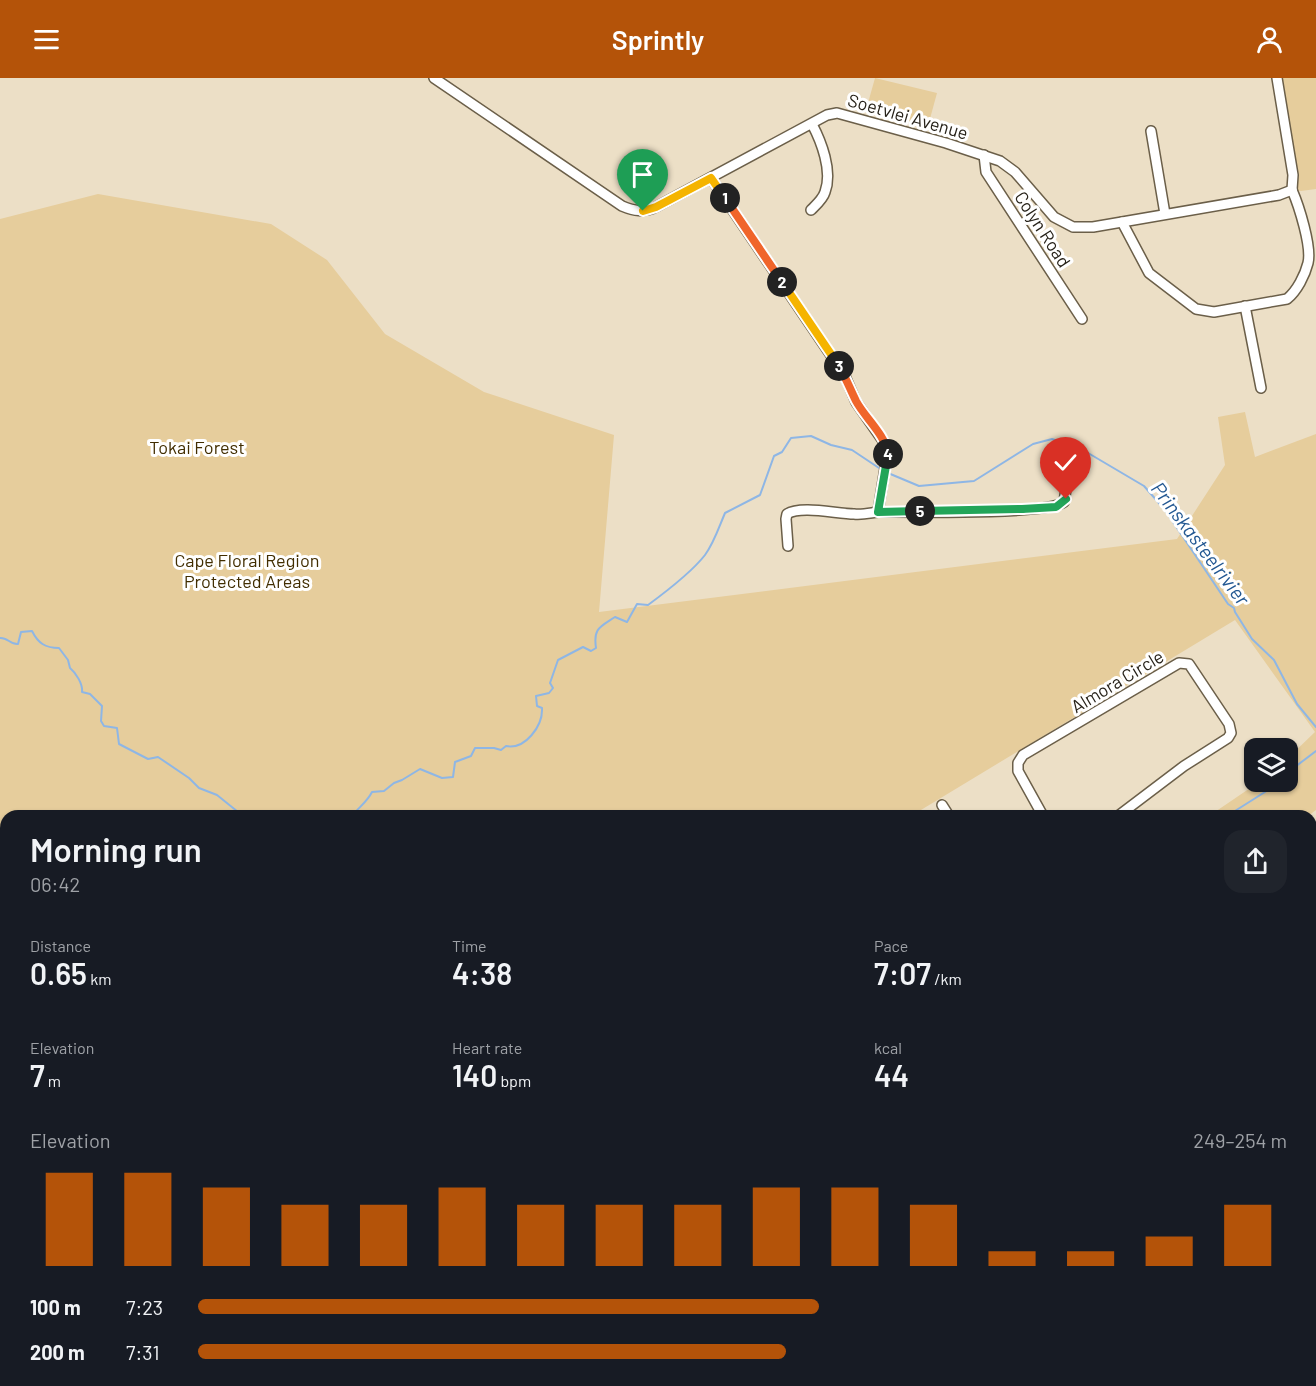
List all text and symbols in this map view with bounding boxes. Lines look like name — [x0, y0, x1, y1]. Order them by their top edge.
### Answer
icon: menu — [30, 23, 63, 56]
text: Sprintly — [612, 23, 704, 55]
icon: person — [1253, 23, 1286, 56]
street label: Soetvlei Avenue — [845, 88, 971, 144]
pin — [617, 149, 668, 211]
icon: arrive — [626, 158, 659, 191]
pin: 1 — [710, 183, 740, 213]
street label: Colyn Road — [1010, 187, 1076, 271]
text: 1 — [722, 188, 728, 207]
pin: 2 — [767, 267, 797, 297]
text: 2 — [778, 272, 786, 291]
pin: 3 — [824, 351, 854, 381]
text: 3 — [835, 356, 843, 375]
park label: Tokai Forest — [149, 436, 245, 458]
pin — [1040, 437, 1091, 499]
pin: 4 — [873, 439, 903, 469]
text: 4 — [883, 444, 893, 463]
icon: check — [1049, 446, 1082, 479]
water label: Prinskasteelrivier — [1147, 477, 1256, 610]
pin: 5 — [905, 496, 935, 526]
text: 5 — [916, 501, 924, 520]
park label: Cape Floral Region Protected Areas — [175, 549, 319, 592]
street label: Almora Circle — [1067, 645, 1167, 717]
map controls — [1244, 738, 1298, 792]
button: layers — [1244, 738, 1298, 792]
text: Morning run — [30, 829, 202, 869]
button: share — [1224, 830, 1287, 893]
text: 06:42 — [30, 872, 80, 896]
text: Distance — [30, 936, 91, 955]
text: Time — [452, 936, 487, 955]
text: Pace — [874, 936, 908, 955]
text: 0.65 — [30, 955, 87, 991]
text: 4:38 — [452, 955, 512, 991]
text: 7:07 — [874, 955, 931, 991]
text: km — [87, 969, 111, 988]
text: /km — [931, 969, 962, 988]
text: Elevation — [30, 1038, 94, 1057]
text: Heart rate — [452, 1038, 522, 1057]
text: kcal — [874, 1038, 902, 1057]
text: 7 — [30, 1057, 45, 1093]
text: 140 — [452, 1057, 497, 1093]
text: 44 — [874, 1057, 909, 1093]
text: m — [45, 1071, 61, 1090]
text: bpm — [497, 1071, 531, 1090]
text: Elevation — [30, 1128, 111, 1152]
text: 249–254 m — [1193, 1128, 1287, 1152]
text: 100 m — [30, 1295, 81, 1319]
text: 7:23 — [126, 1295, 163, 1319]
text: 200 m — [30, 1340, 85, 1364]
text: 7:31 — [126, 1340, 159, 1364]

